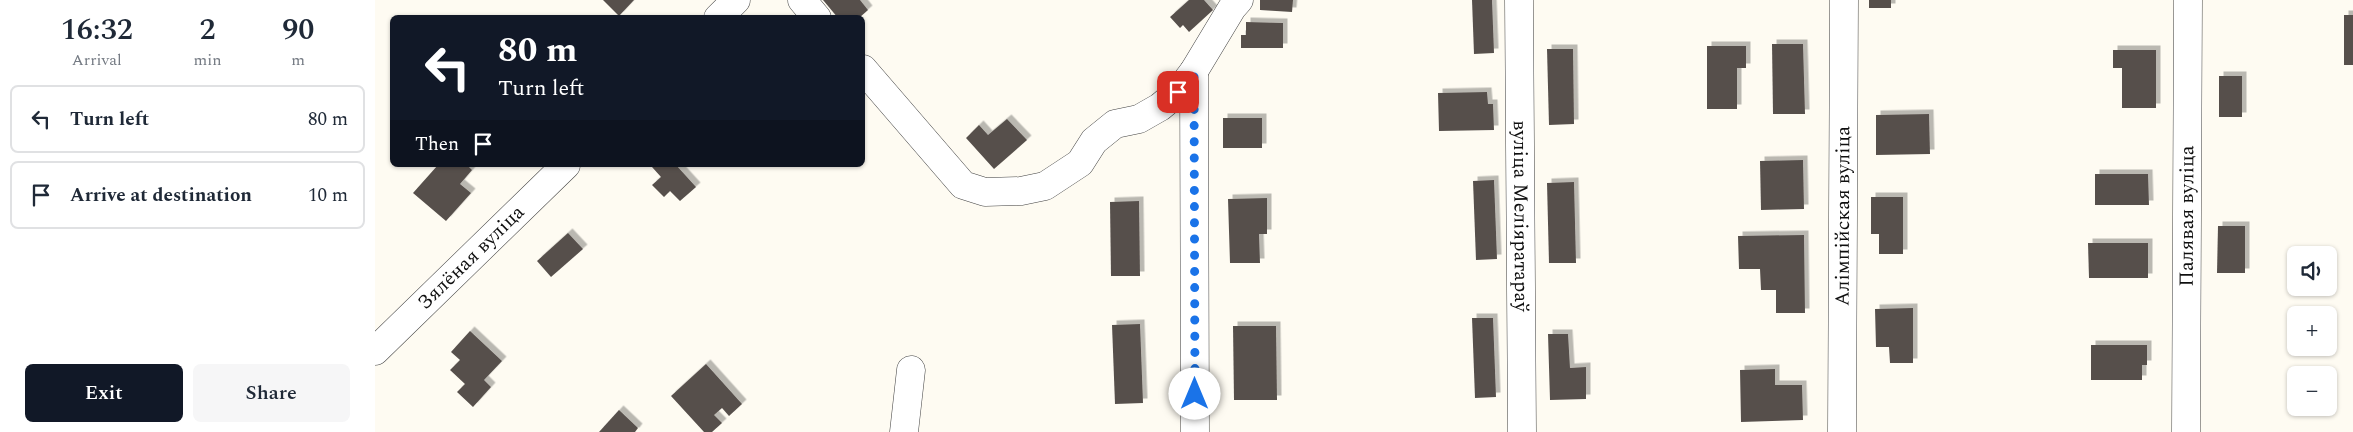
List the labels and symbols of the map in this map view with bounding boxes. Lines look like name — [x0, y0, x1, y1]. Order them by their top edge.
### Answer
pin — [1157, 71, 1199, 113]
street label: вуліца Меліяратараў — [1505, 120, 1536, 313]
street label: Алімпійская вуліца — [1828, 126, 1858, 306]
street label: Палявая вуліца — [2172, 145, 2202, 287]
street label: Зялёная вуліца — [410, 198, 532, 317]
position arrow — [1168, 367, 1220, 419]

